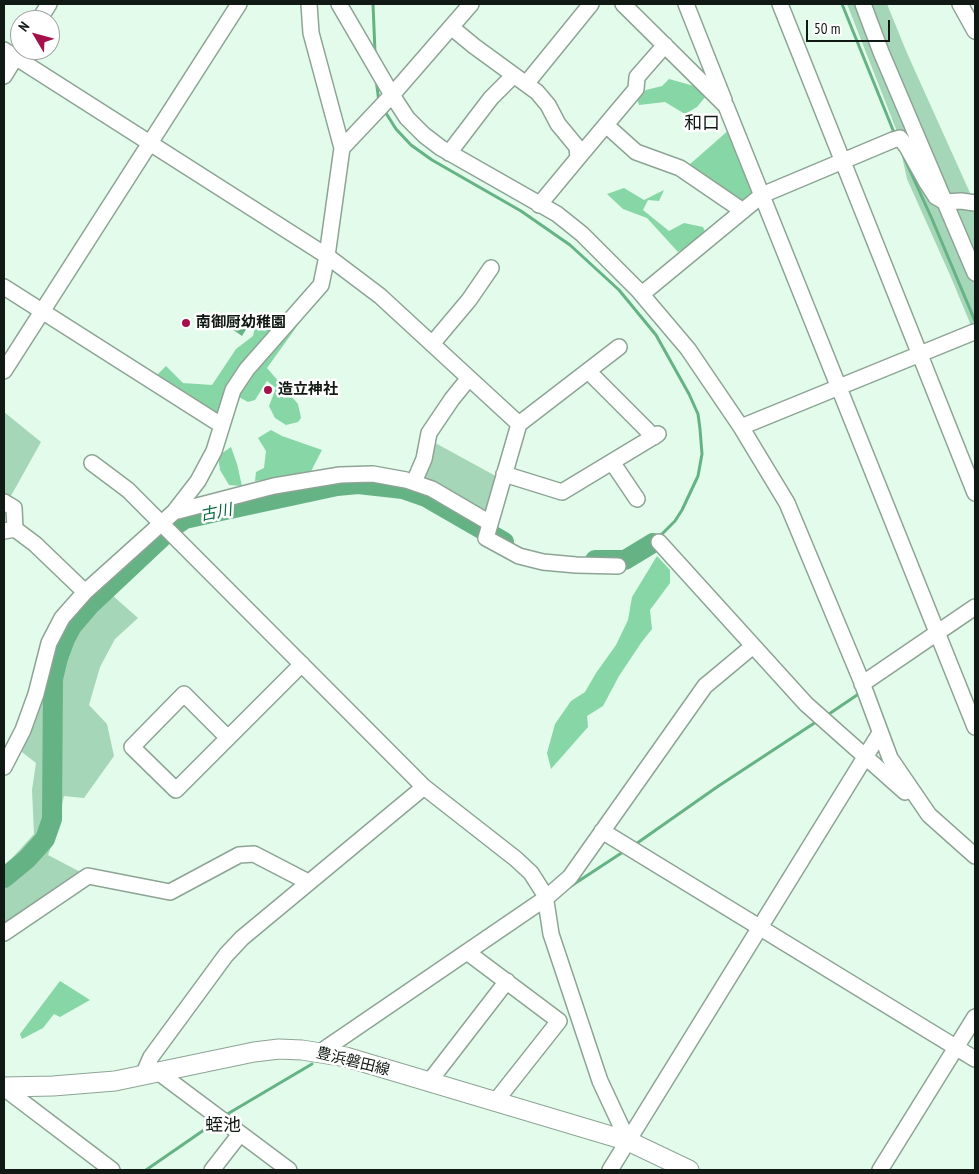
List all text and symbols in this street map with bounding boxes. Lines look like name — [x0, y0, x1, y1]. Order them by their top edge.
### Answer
north arrow — [10, 10, 60, 60]
scale bar — [809, 10, 893, 42]
text: N — [14, 18, 33, 35]
text: 50 m — [814, 19, 840, 38]
district label: 和口 — [684, 113, 720, 135]
place label: 南御厨幼稚園 — [196, 314, 286, 332]
marker: 南御厨幼稚園 — [180, 317, 192, 329]
place label: 造立神社 — [278, 381, 338, 399]
marker: 造立神社 — [262, 384, 274, 396]
water label: 古川 — [198, 501, 234, 525]
street label: 豊浜磐田線 — [314, 1044, 392, 1080]
district label: 蛭池 — [205, 1115, 241, 1137]

